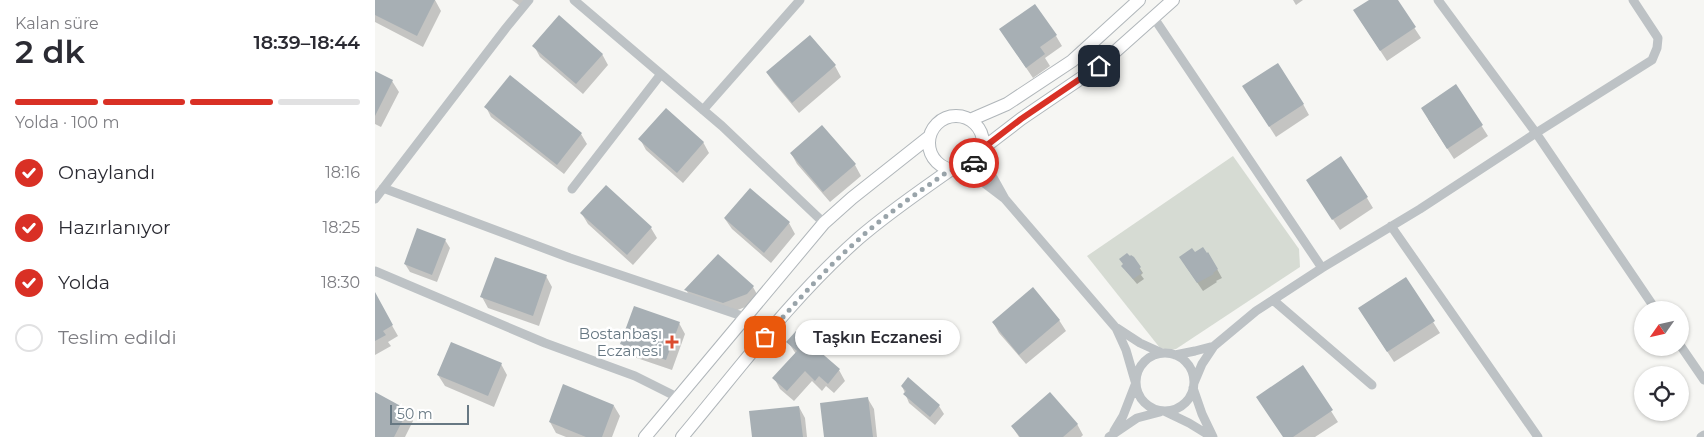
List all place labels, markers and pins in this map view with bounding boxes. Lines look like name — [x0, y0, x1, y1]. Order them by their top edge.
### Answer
pin — [1078, 45, 1120, 87]
pin — [744, 316, 786, 358]
callout: Taşkın Eczanesi — [795, 320, 960, 354]
place label: Bostanbaşı Eczanesi — [579, 324, 662, 360]
marker: Bostanbaşı Eczanesi — [666, 336, 678, 348]

